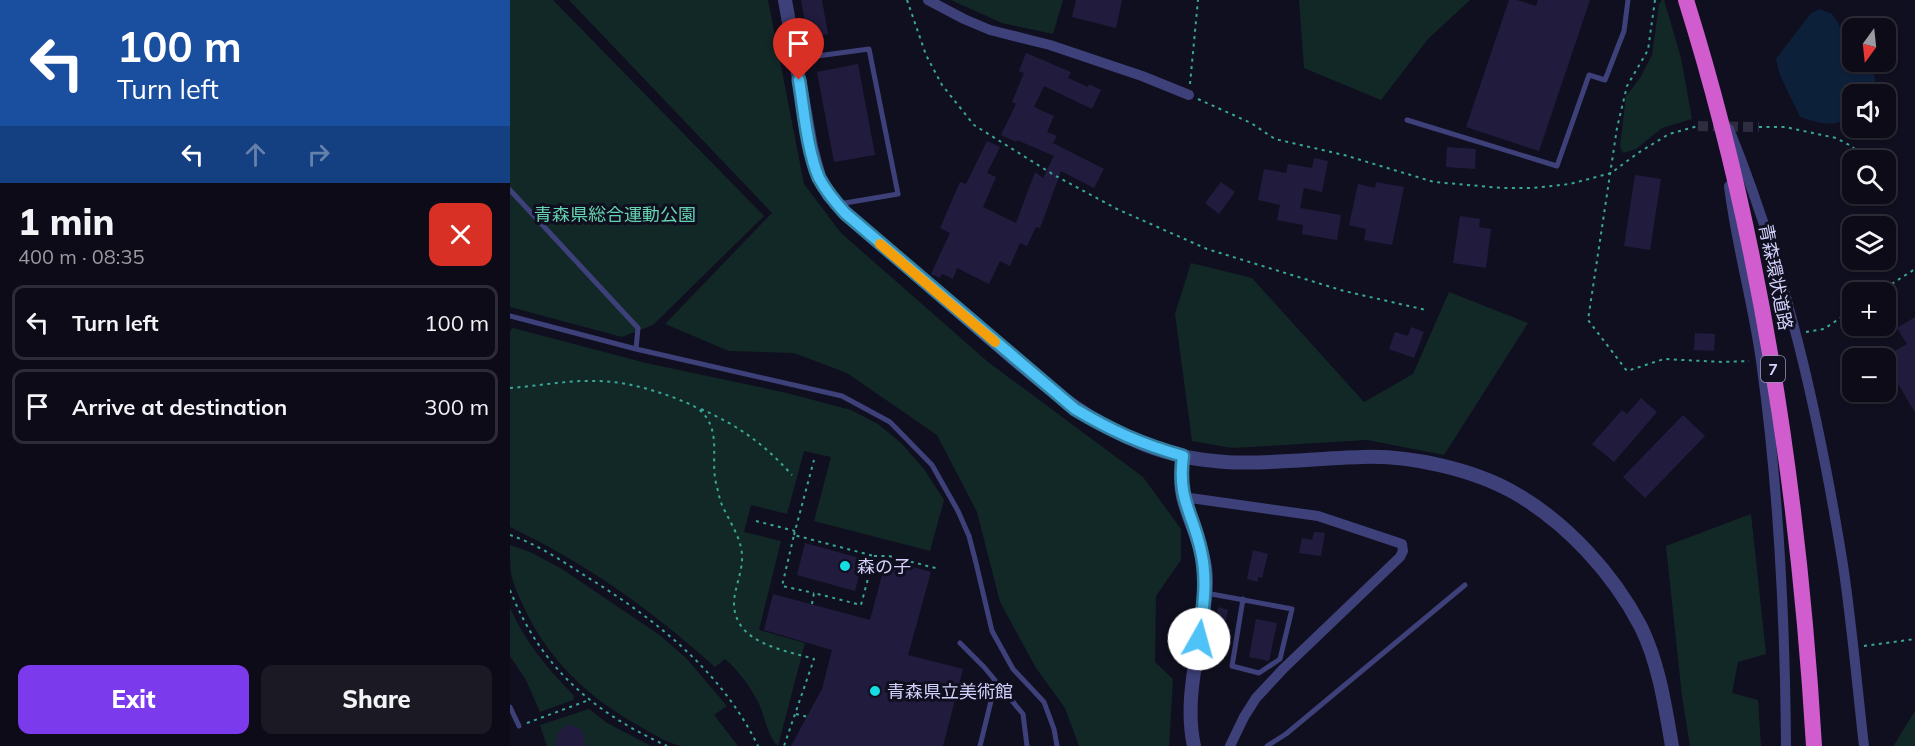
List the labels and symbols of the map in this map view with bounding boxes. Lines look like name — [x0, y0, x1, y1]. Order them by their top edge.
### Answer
pin — [773, 18, 824, 80]
north arrow — [1842, 18, 1896, 72]
park label: 青森県総合運動公園 — [534, 203, 696, 226]
street label: 青森環状道路 — [1754, 222, 1798, 332]
road number: 7 — [1761, 356, 1785, 382]
place label: 森の子 — [857, 555, 911, 578]
marker: 森の子 — [838, 559, 852, 573]
position arrow — [1167, 607, 1231, 671]
place label: 青森県立美術館 — [887, 680, 1013, 703]
marker: 青森県立美術館 — [868, 684, 882, 698]

